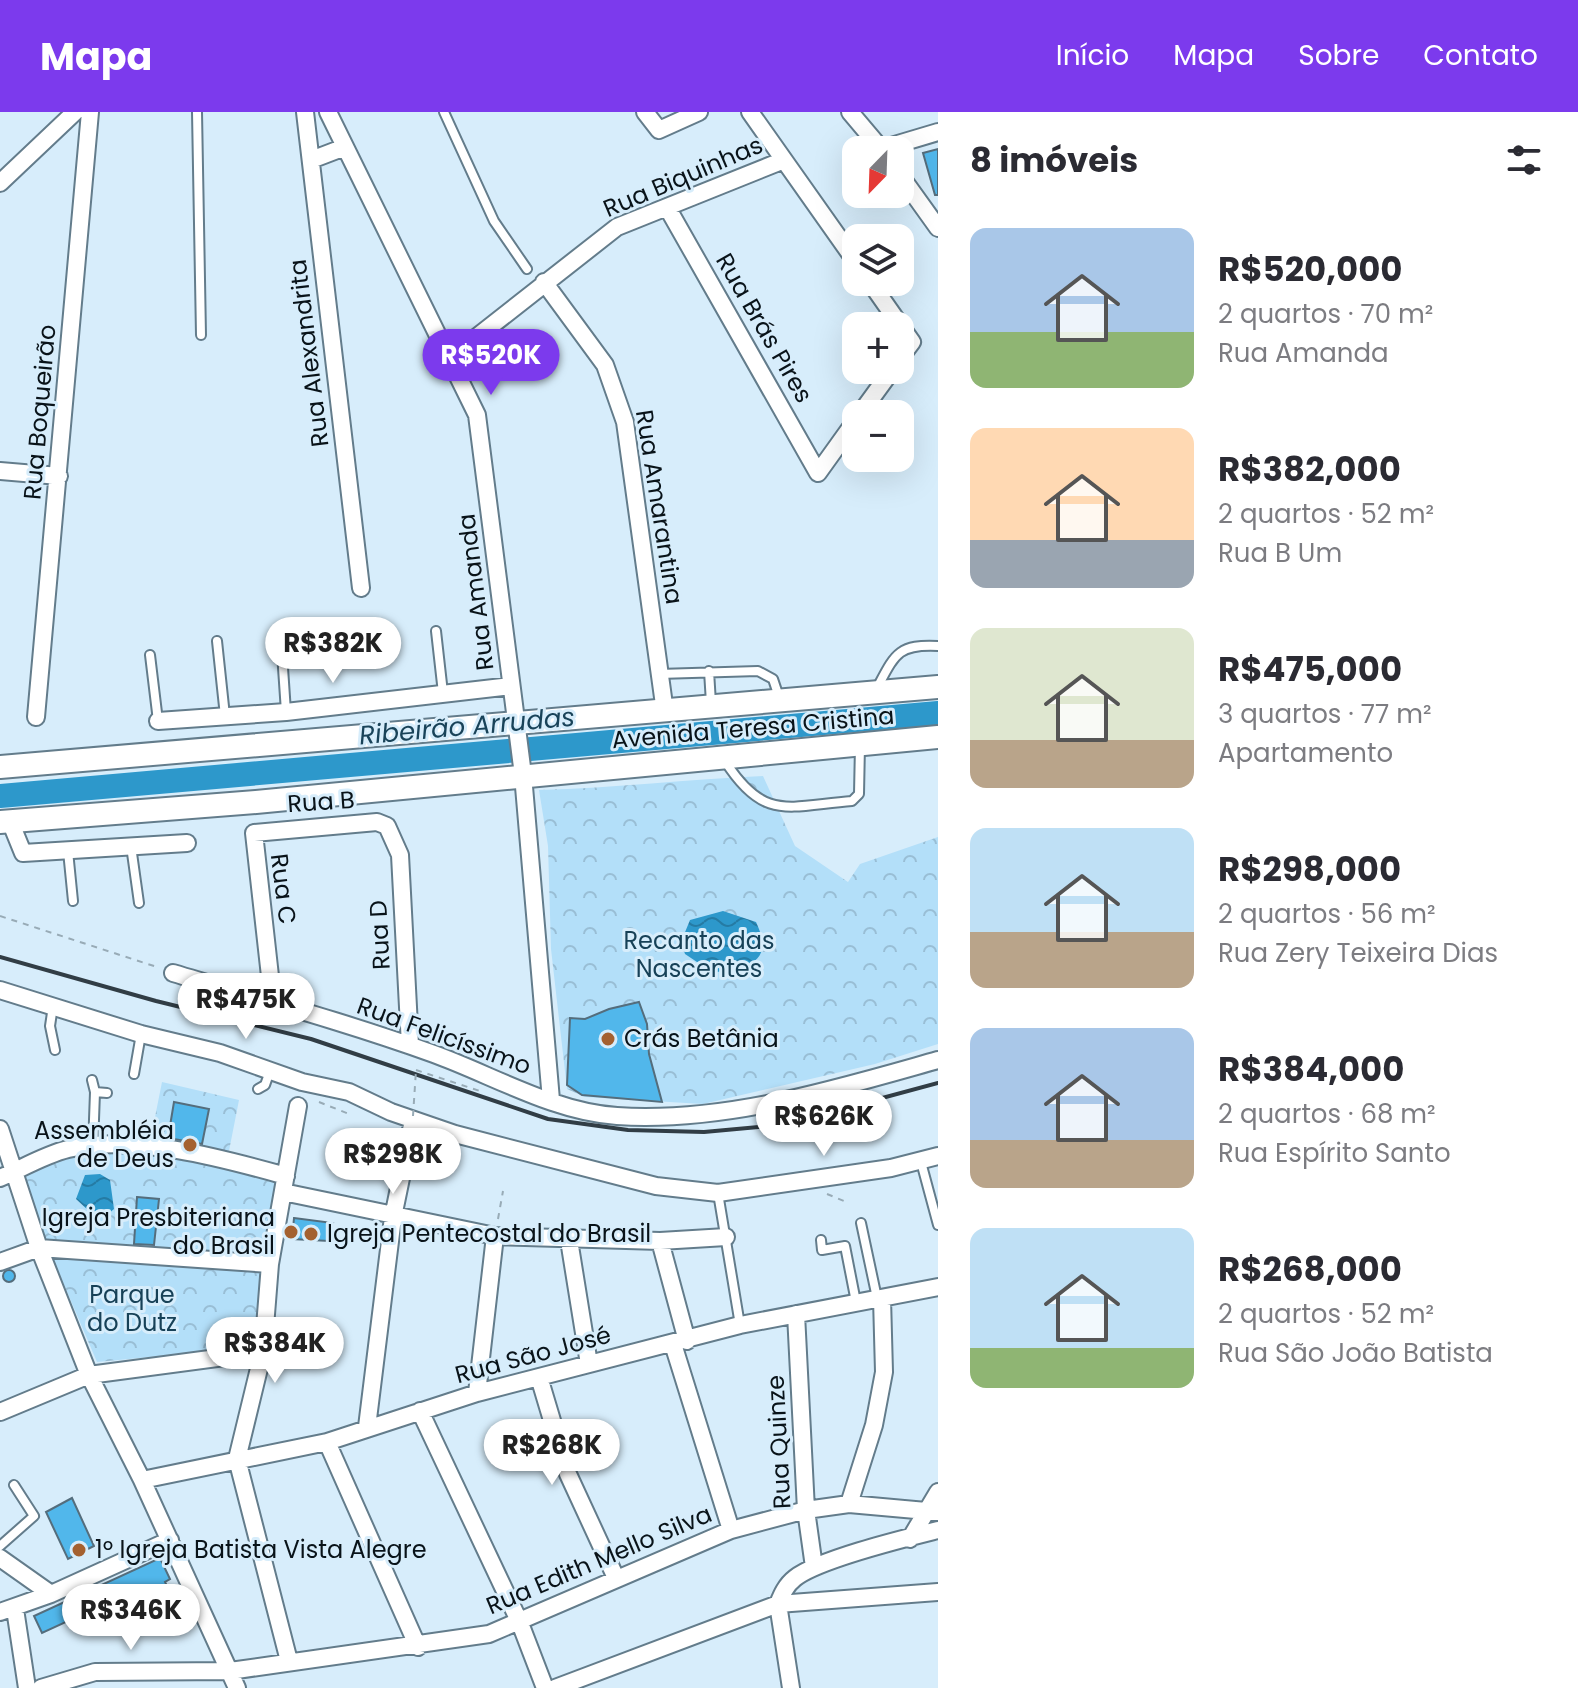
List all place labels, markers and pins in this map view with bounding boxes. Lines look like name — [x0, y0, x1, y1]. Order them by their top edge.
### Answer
pin: R$520K — [426, 329, 556, 397]
pin: R$382K — [268, 617, 398, 685]
pin: R$475K — [181, 973, 311, 1041]
place label: Crás Betânia — [624, 1022, 779, 1055]
marker: Crás Betânia — [599, 1030, 617, 1048]
pin: R$626K — [759, 1090, 889, 1158]
place label: Assembléia de Deus — [34, 1114, 174, 1175]
pin: R$298K — [328, 1128, 458, 1196]
marker: Assembléia de Deus — [181, 1136, 199, 1154]
place label: Igreja Presbiteriana do Brasil — [42, 1201, 275, 1262]
place label: Igreja Pentecostal do Brasil — [327, 1217, 651, 1250]
marker: Igreja Presbiteriana do Brasil — [282, 1223, 300, 1241]
marker: Igreja Pentecostal do Brasil — [302, 1225, 320, 1243]
pin: R$384K — [210, 1317, 340, 1385]
pin: R$268K — [487, 1419, 617, 1487]
place label: 1º Igreja Batista Vista Alegre — [95, 1533, 427, 1566]
marker: 1º Igreja Batista Vista Alegre — [70, 1541, 88, 1559]
pin: R$346K — [66, 1584, 196, 1652]

